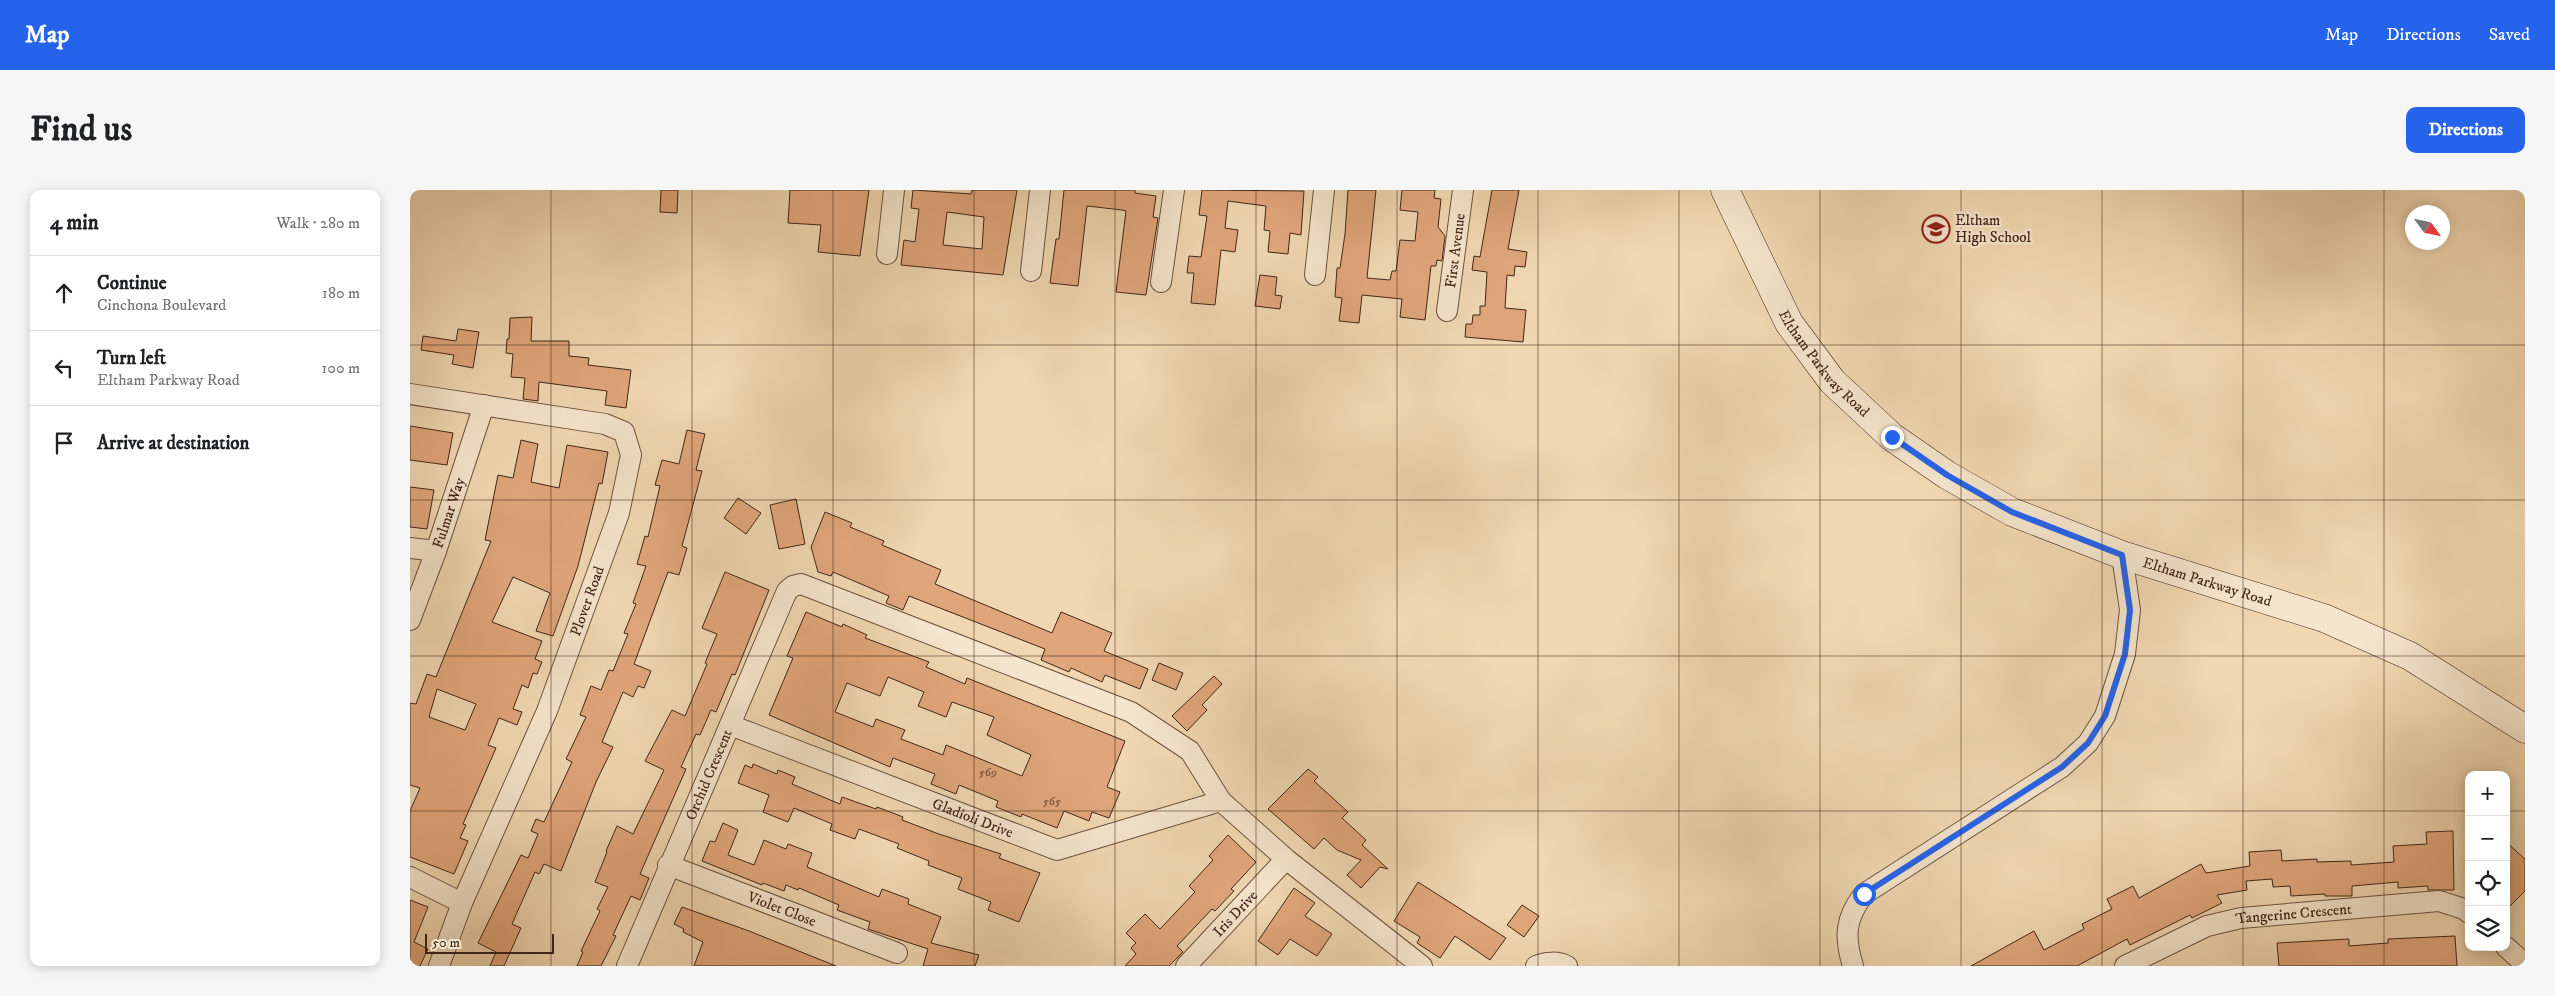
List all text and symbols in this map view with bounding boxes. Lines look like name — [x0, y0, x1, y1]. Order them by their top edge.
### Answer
text: Map — [25, 20, 69, 50]
text: Map — [2325, 24, 2358, 46]
text: Directions — [2386, 24, 2461, 46]
text: Saved — [2489, 24, 2530, 46]
button: Directions — [2406, 107, 2525, 153]
text: Find us — [30, 108, 132, 152]
north arrow — [2405, 205, 2450, 250]
text: 4 min — [50, 210, 99, 236]
place label: Eltham High School — [1955, 211, 2032, 247]
street label: First Avenue — [1441, 212, 1470, 289]
text: Walk · 280 m — [276, 213, 360, 233]
school or university icon: Eltham High School — [1921, 214, 1951, 244]
text: Continue — [97, 272, 167, 295]
icon: ahead — [50, 279, 78, 307]
text: 180 m — [322, 283, 360, 303]
text: Cinchona Boulevard — [97, 295, 226, 315]
street label: Eltham Parkway Road — [1774, 307, 1874, 422]
text: Turn left — [97, 347, 166, 370]
icon: left — [50, 354, 78, 382]
text: 100 m — [322, 358, 360, 378]
text: Eltham Parkway Road — [97, 370, 240, 390]
route end — [1881, 426, 1904, 449]
icon: arrive — [50, 429, 78, 457]
text: Arrive at destination — [97, 432, 249, 455]
street label: Fulmar Way — [429, 474, 470, 551]
street label: Eltham Parkway Road — [2140, 553, 2274, 611]
street label: Plover Road — [566, 563, 609, 639]
street label: Orchid Crescent — [681, 726, 737, 823]
house number: 569 — [979, 765, 997, 780]
map controls — [2465, 771, 2510, 951]
button: + — [2465, 771, 2510, 816]
street label: Gladioli Drive — [930, 794, 1016, 842]
house number: 565 — [1043, 794, 1061, 809]
button: − — [2465, 816, 2510, 861]
button: locate — [2465, 861, 2510, 906]
route start — [1853, 883, 1876, 906]
street label: Iris Drive — [1209, 886, 1262, 941]
street label: Violet Close — [744, 887, 819, 931]
street label: Tangerine Crescent — [2234, 900, 2353, 929]
button: layers — [2465, 906, 2510, 951]
scale bar — [425, 931, 554, 954]
text: 50 m — [432, 934, 460, 952]

